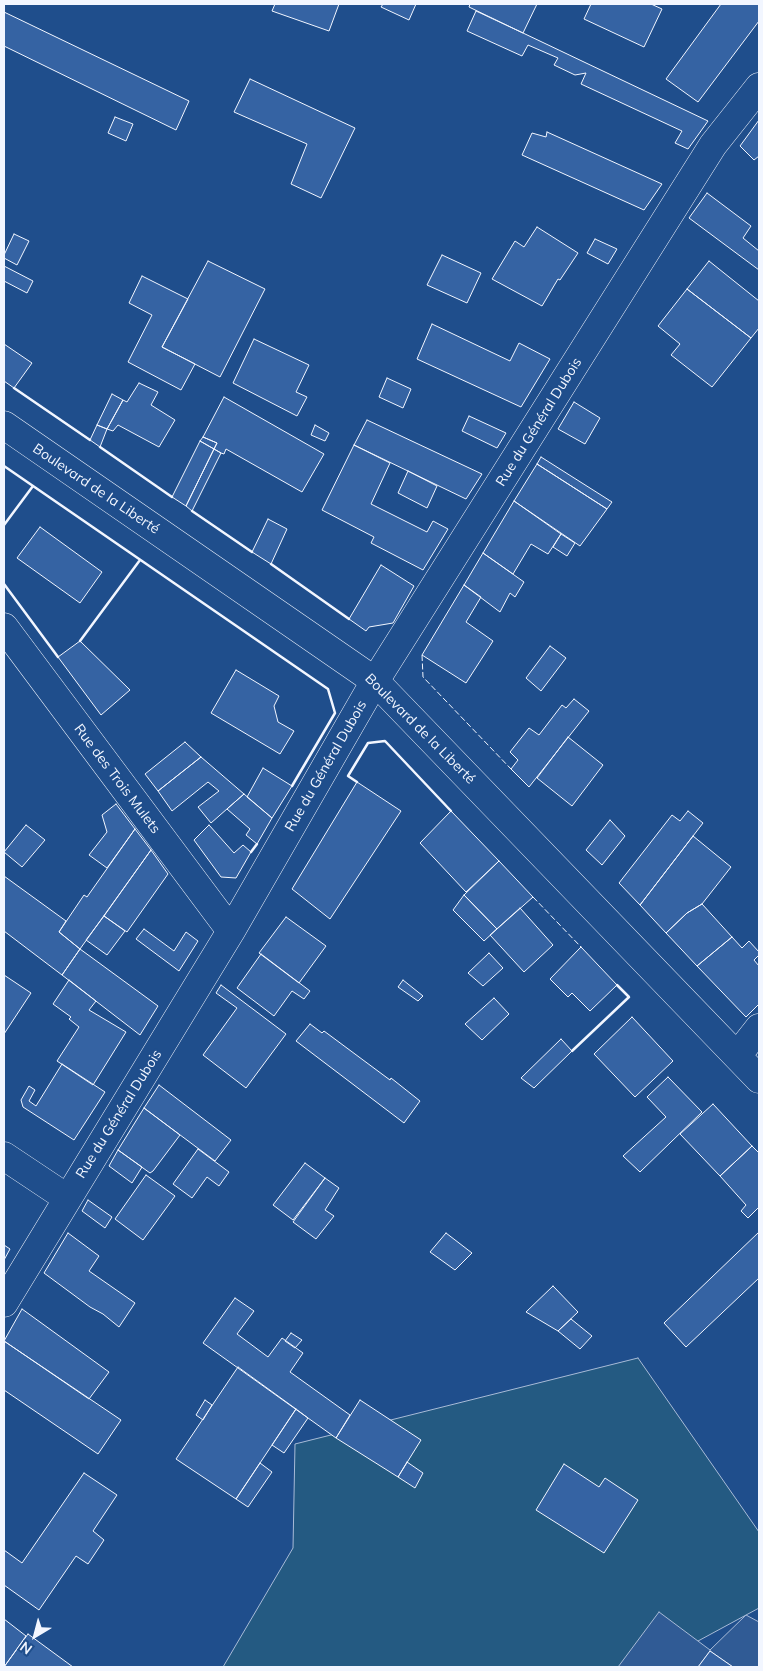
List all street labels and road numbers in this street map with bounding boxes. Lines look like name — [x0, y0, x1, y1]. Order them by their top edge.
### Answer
street label: Rue du Général Dubois — [493, 355, 585, 489]
street label: Boulevard de la Liberté — [29, 440, 163, 538]
street label: Boulevard de la Liberté — [361, 670, 479, 788]
street label: Rue du Général Dubois — [282, 698, 370, 834]
street label: Rue des Trois Mulets — [70, 721, 164, 837]
street label: Rue du Général Dubois — [73, 1047, 165, 1181]

